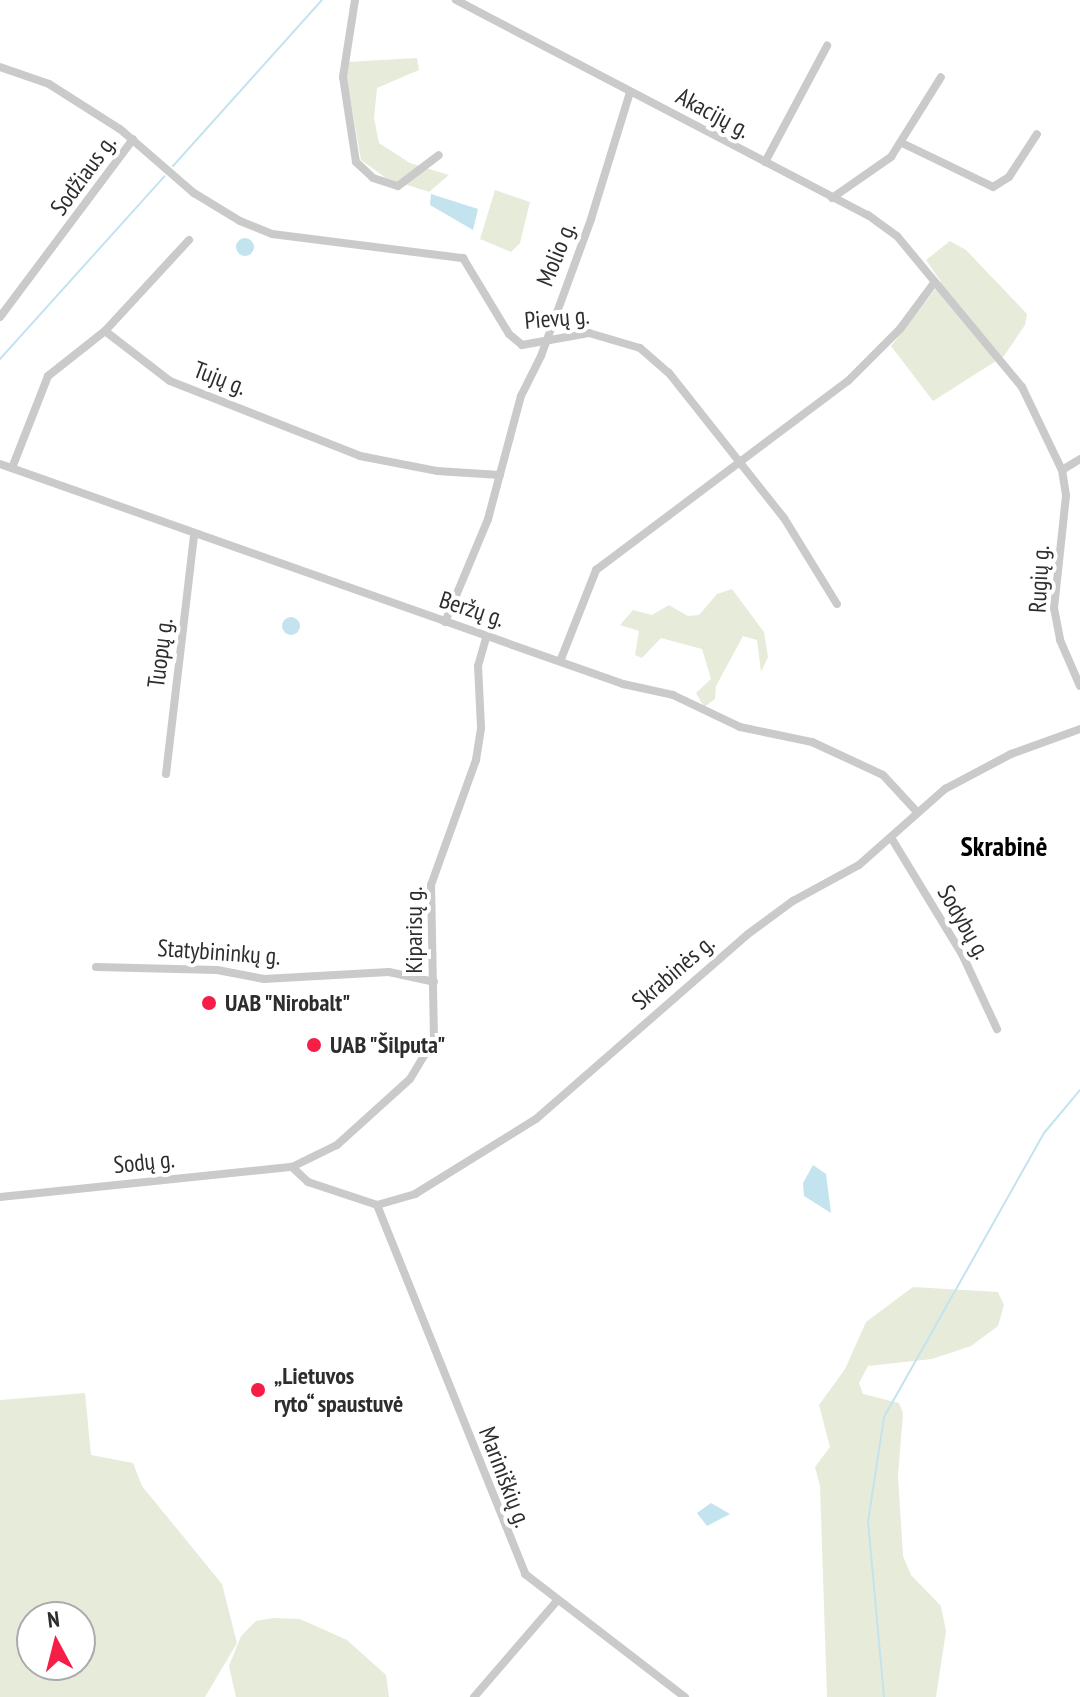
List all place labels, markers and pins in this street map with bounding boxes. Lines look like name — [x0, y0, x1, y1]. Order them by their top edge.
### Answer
place label: UAB "Nirobalt" — [225, 989, 352, 1017]
marker: UAB "Nirobalt" — [200, 994, 218, 1012]
place label: UAB "Šilputa" — [330, 1031, 447, 1059]
marker: UAB "Šilputa" — [305, 1036, 323, 1054]
place label: „Lietuvos ryto“ spaustuvė — [274, 1362, 405, 1418]
marker: „Lietuvos ryto“ spaustuvė — [249, 1381, 267, 1399]

